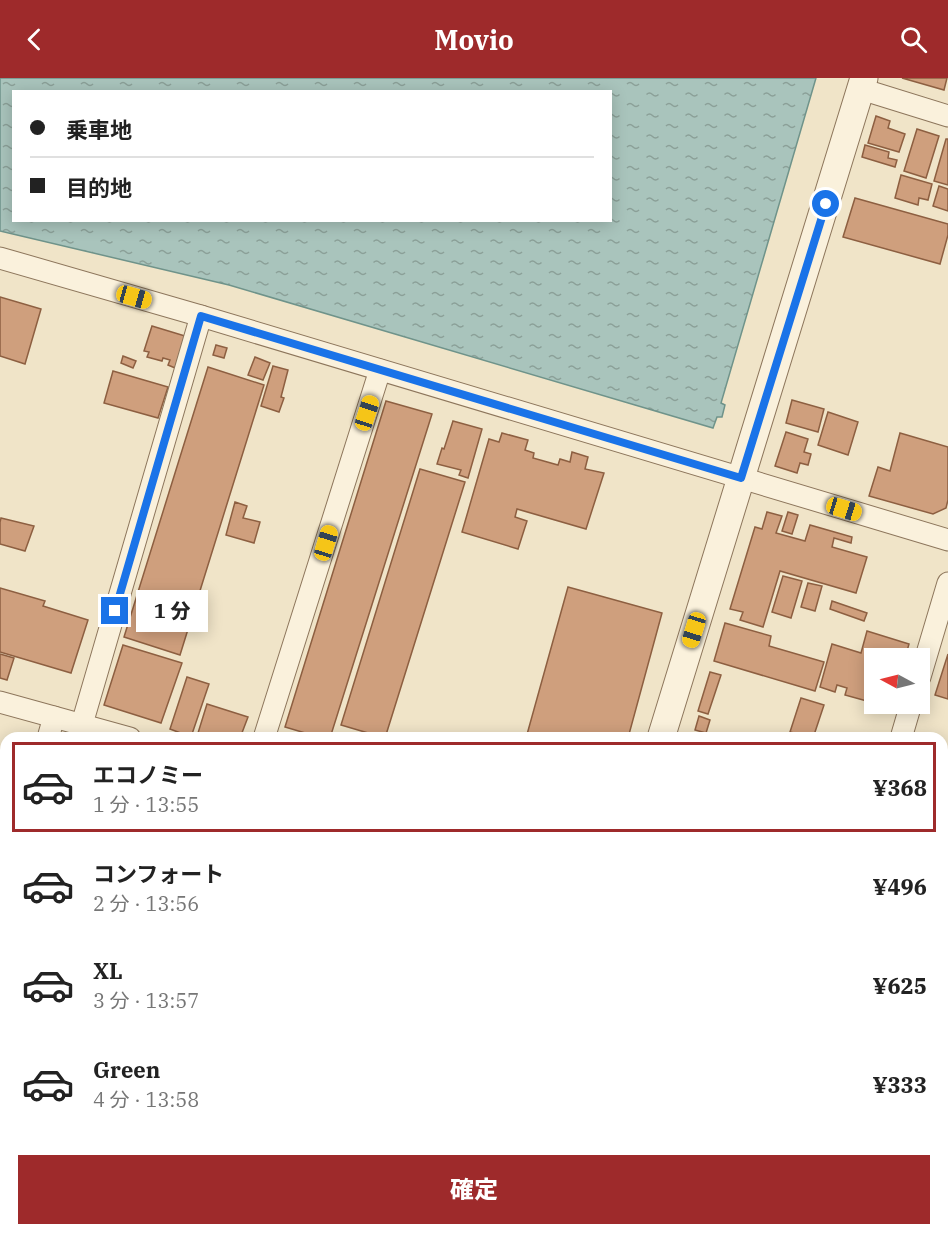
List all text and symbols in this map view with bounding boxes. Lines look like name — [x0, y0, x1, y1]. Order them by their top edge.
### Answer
text: Movio — [434, 22, 514, 57]
icon: back — [18, 23, 51, 56]
icon: search — [897, 23, 930, 56]
text: 乗車地 — [66, 115, 132, 144]
text: 目的地 — [66, 173, 132, 202]
route start — [812, 190, 839, 217]
car — [114, 283, 154, 311]
car — [353, 393, 381, 433]
car — [824, 495, 864, 523]
car — [312, 523, 340, 563]
callout: 1 分 — [136, 590, 208, 632]
route end — [101, 597, 128, 624]
text: 1 分 — [154, 597, 190, 624]
car — [680, 610, 708, 650]
north arrow — [864, 648, 930, 714]
map controls — [864, 648, 930, 714]
icon: car — [21, 760, 75, 814]
text: エコノミー — [93, 760, 203, 789]
text: ¥368 — [872, 773, 927, 802]
text: 1 分 · 13:55 — [93, 791, 199, 818]
icon: car — [21, 859, 75, 913]
text: コンフォート — [93, 859, 224, 888]
text: ¥496 — [872, 872, 927, 901]
text: 2 分 · 13:56 — [93, 890, 199, 917]
text: XL — [93, 956, 123, 985]
icon: car — [21, 958, 75, 1012]
text: ¥625 — [872, 971, 927, 1000]
text: 3 分 · 13:57 — [93, 987, 199, 1014]
text: Green — [93, 1055, 160, 1084]
icon: car — [21, 1057, 75, 1111]
text: ¥333 — [872, 1070, 927, 1099]
text: 4 分 · 13:58 — [93, 1086, 199, 1113]
button: 確定 — [18, 1155, 930, 1224]

